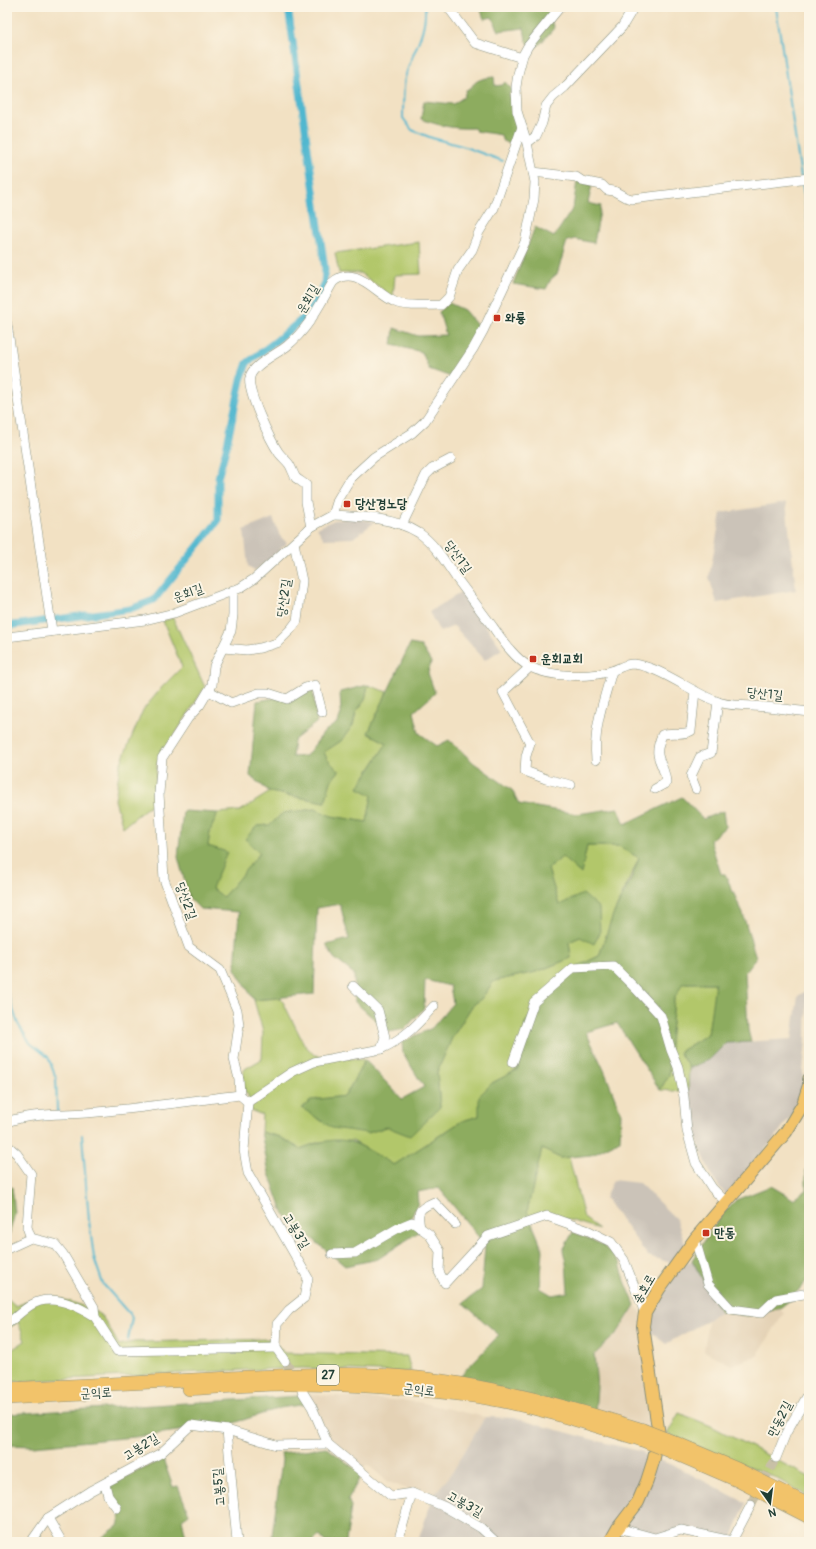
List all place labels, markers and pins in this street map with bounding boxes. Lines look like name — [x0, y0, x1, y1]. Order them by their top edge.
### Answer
place label: 와룡 — [505, 310, 526, 326]
marker: 와룡 — [492, 313, 502, 323]
place label: 당산경노당 — [355, 496, 408, 512]
marker: 당산경노당 — [342, 499, 352, 509]
place label: 운회교회 — [541, 651, 583, 667]
marker: 운회교회 — [528, 654, 538, 664]
place label: 만동 — [714, 1225, 735, 1241]
marker: 만동 — [701, 1228, 711, 1238]

